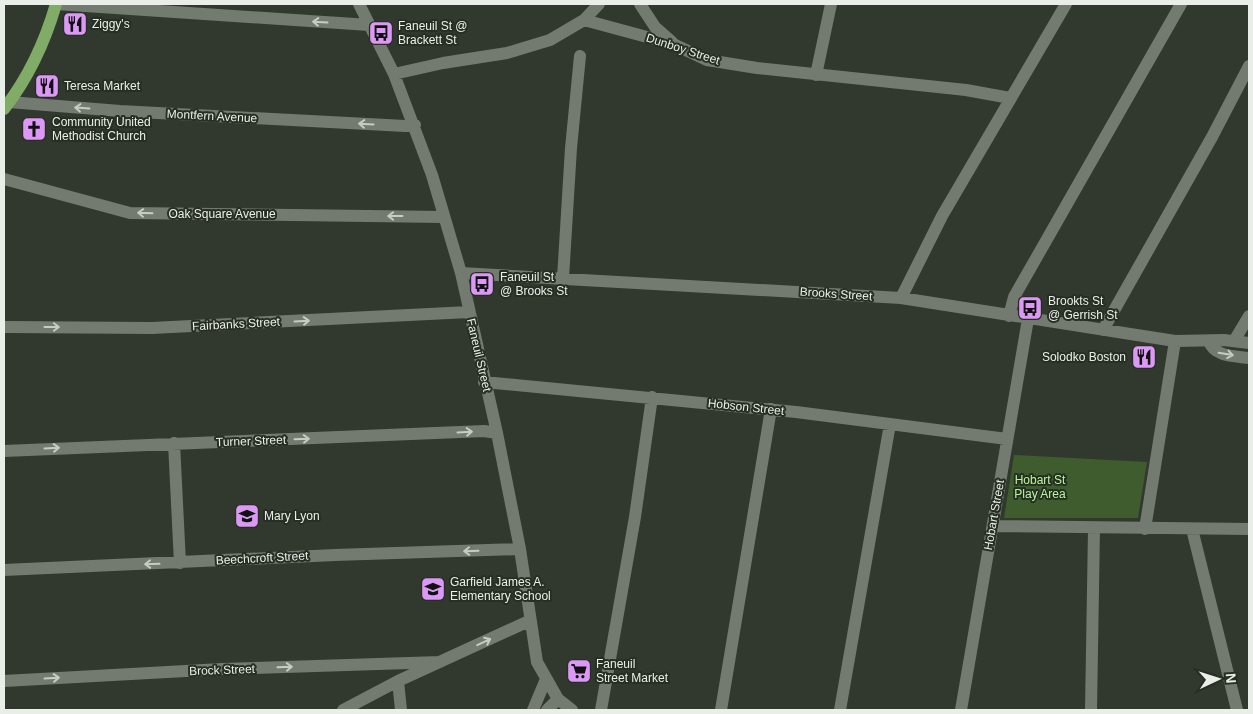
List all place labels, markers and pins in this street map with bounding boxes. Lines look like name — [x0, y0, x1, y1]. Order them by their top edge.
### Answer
restaurant icon: Ziggy's — [62, 11, 88, 37]
place label: Ziggy's — [92, 17, 130, 31]
place label: Faneuil St @ Brackett St — [398, 19, 468, 47]
bus stop icon: Faneuil St @ Brackett St — [368, 20, 394, 46]
restaurant icon: Teresa Market — [34, 73, 60, 99]
place label: Teresa Market — [64, 79, 141, 93]
place label: Community United Methodist Church — [52, 115, 151, 143]
church icon: Community United Methodist Church — [21, 116, 47, 142]
place label: Faneuil St @ Brooks St — [500, 270, 568, 298]
bus stop icon: Faneuil St @ Brooks St — [469, 271, 495, 297]
place label: Brookts St @ Gerrish St — [1048, 294, 1118, 322]
bus stop icon: Brookts St @ Gerrish St — [1017, 295, 1043, 321]
restaurant icon: Solodko Boston — [1131, 344, 1157, 370]
place label: Solodko Boston — [1042, 350, 1126, 364]
school or university icon: Mary Lyon — [234, 503, 260, 529]
place label: Mary Lyon — [264, 509, 320, 523]
place label: Garfield James A. Elementary School — [450, 575, 551, 603]
school or university icon: Garfield James A. Elementary School — [420, 576, 446, 602]
place label: Faneuil Street Market — [596, 657, 669, 685]
supermarket icon: Faneuil Street Market — [566, 658, 592, 684]

